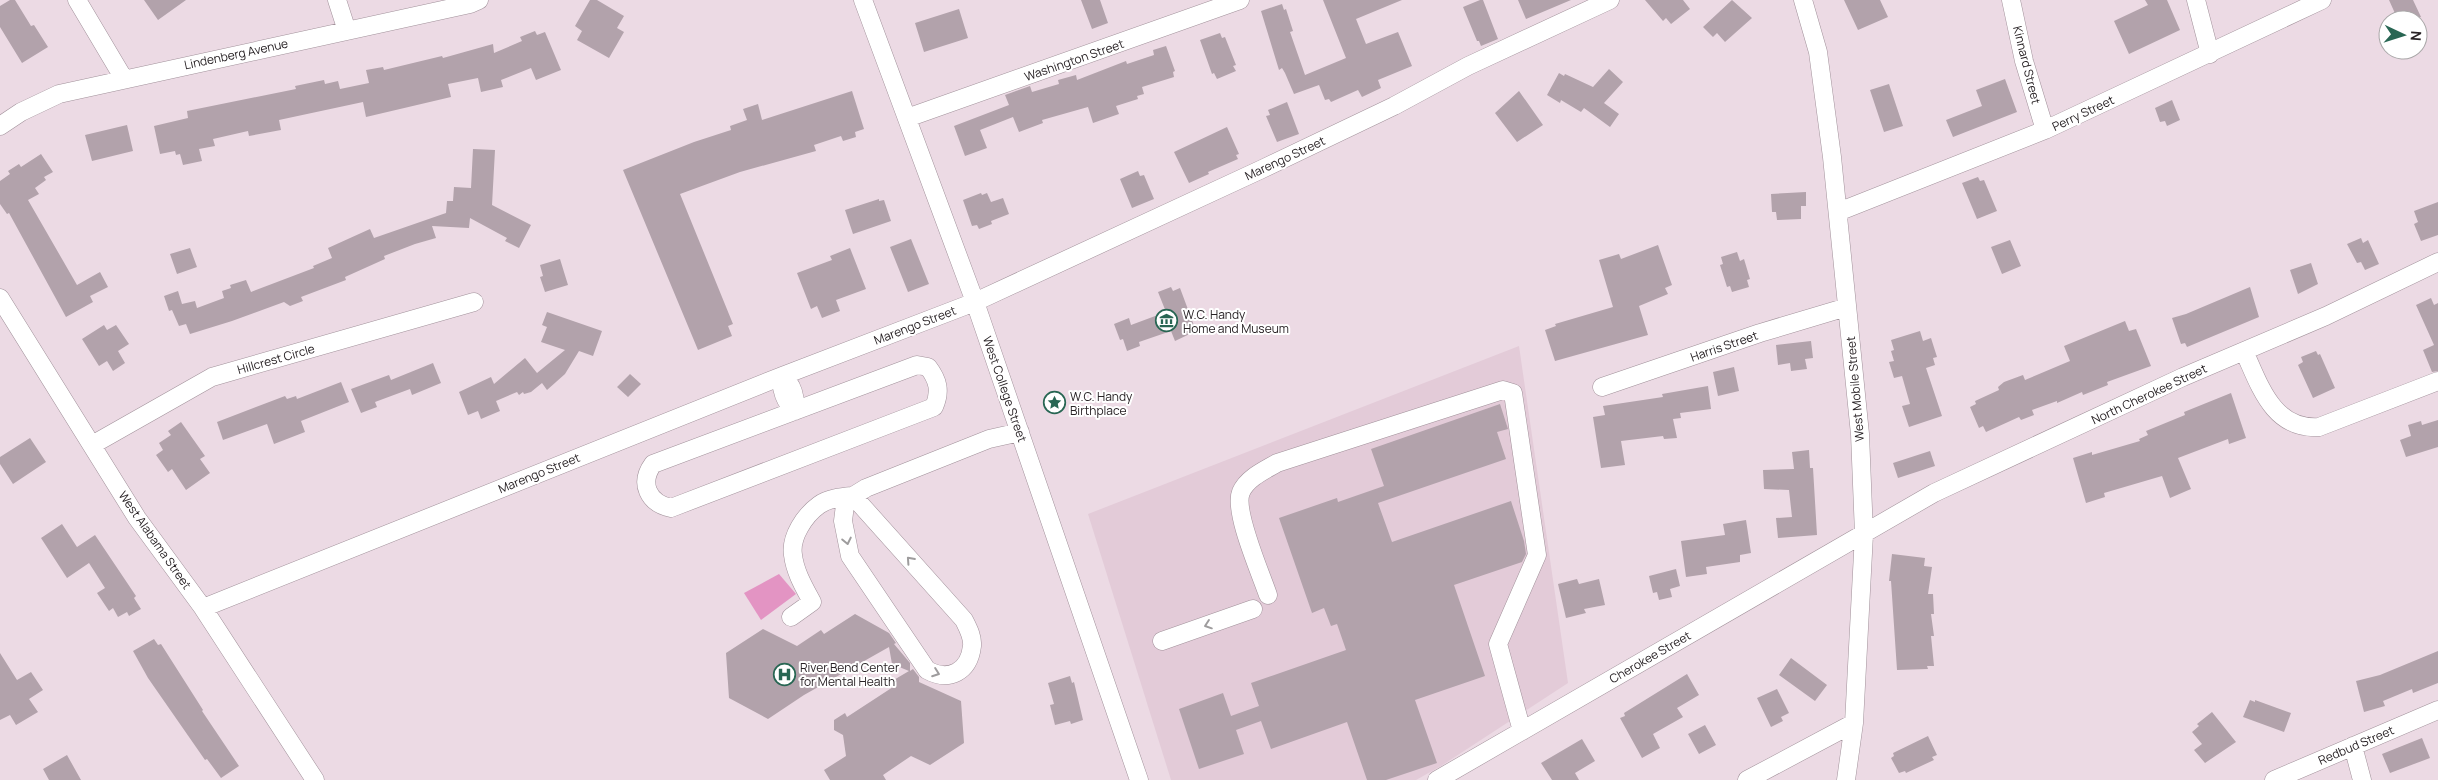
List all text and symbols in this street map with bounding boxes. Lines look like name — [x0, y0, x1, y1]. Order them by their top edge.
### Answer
north arrow — [2378, 10, 2428, 60]
street label: Kinnard Street — [2009, 24, 2045, 106]
text: N — [2407, 30, 2426, 42]
street label: Lindenberg Avenue — [182, 35, 290, 73]
street label: Washington Street — [1022, 35, 1126, 85]
street label: Perry Street — [2049, 91, 2117, 135]
street label: Marengo Street — [1242, 132, 1328, 184]
street label: Marengo Street — [871, 301, 959, 348]
place label: W.C. Handy Home and Museum — [1183, 306, 1289, 337]
museum icon: W.C. Handy Home and Museum — [1155, 309, 1179, 333]
street label: Harris Street — [1688, 326, 1760, 365]
street label: West College Street — [979, 334, 1031, 444]
street label: West Mobile Street — [1842, 335, 1868, 442]
street label: Hillcrest Circle — [235, 340, 317, 378]
street label: North Cherokee Street — [2089, 360, 2210, 428]
place label: W.C. Handy Birthplace — [1070, 388, 1133, 419]
place icon: W.C. Handy Birthplace — [1042, 391, 1066, 415]
street label: Marengo Street — [496, 449, 583, 497]
street label: West Alabama Street — [115, 487, 195, 593]
one-way arrow — [841, 537, 852, 546]
one-way arrow — [907, 556, 916, 565]
one-way arrow — [1204, 619, 1212, 629]
street label: Cherokee Street — [1606, 627, 1694, 687]
place label: River Bend Center for Mental Health — [800, 659, 900, 690]
hospital icon: River Bend Center for Mental Health — [772, 662, 796, 686]
one-way arrow — [931, 668, 939, 678]
street label: Redbud Street — [2316, 721, 2397, 769]

